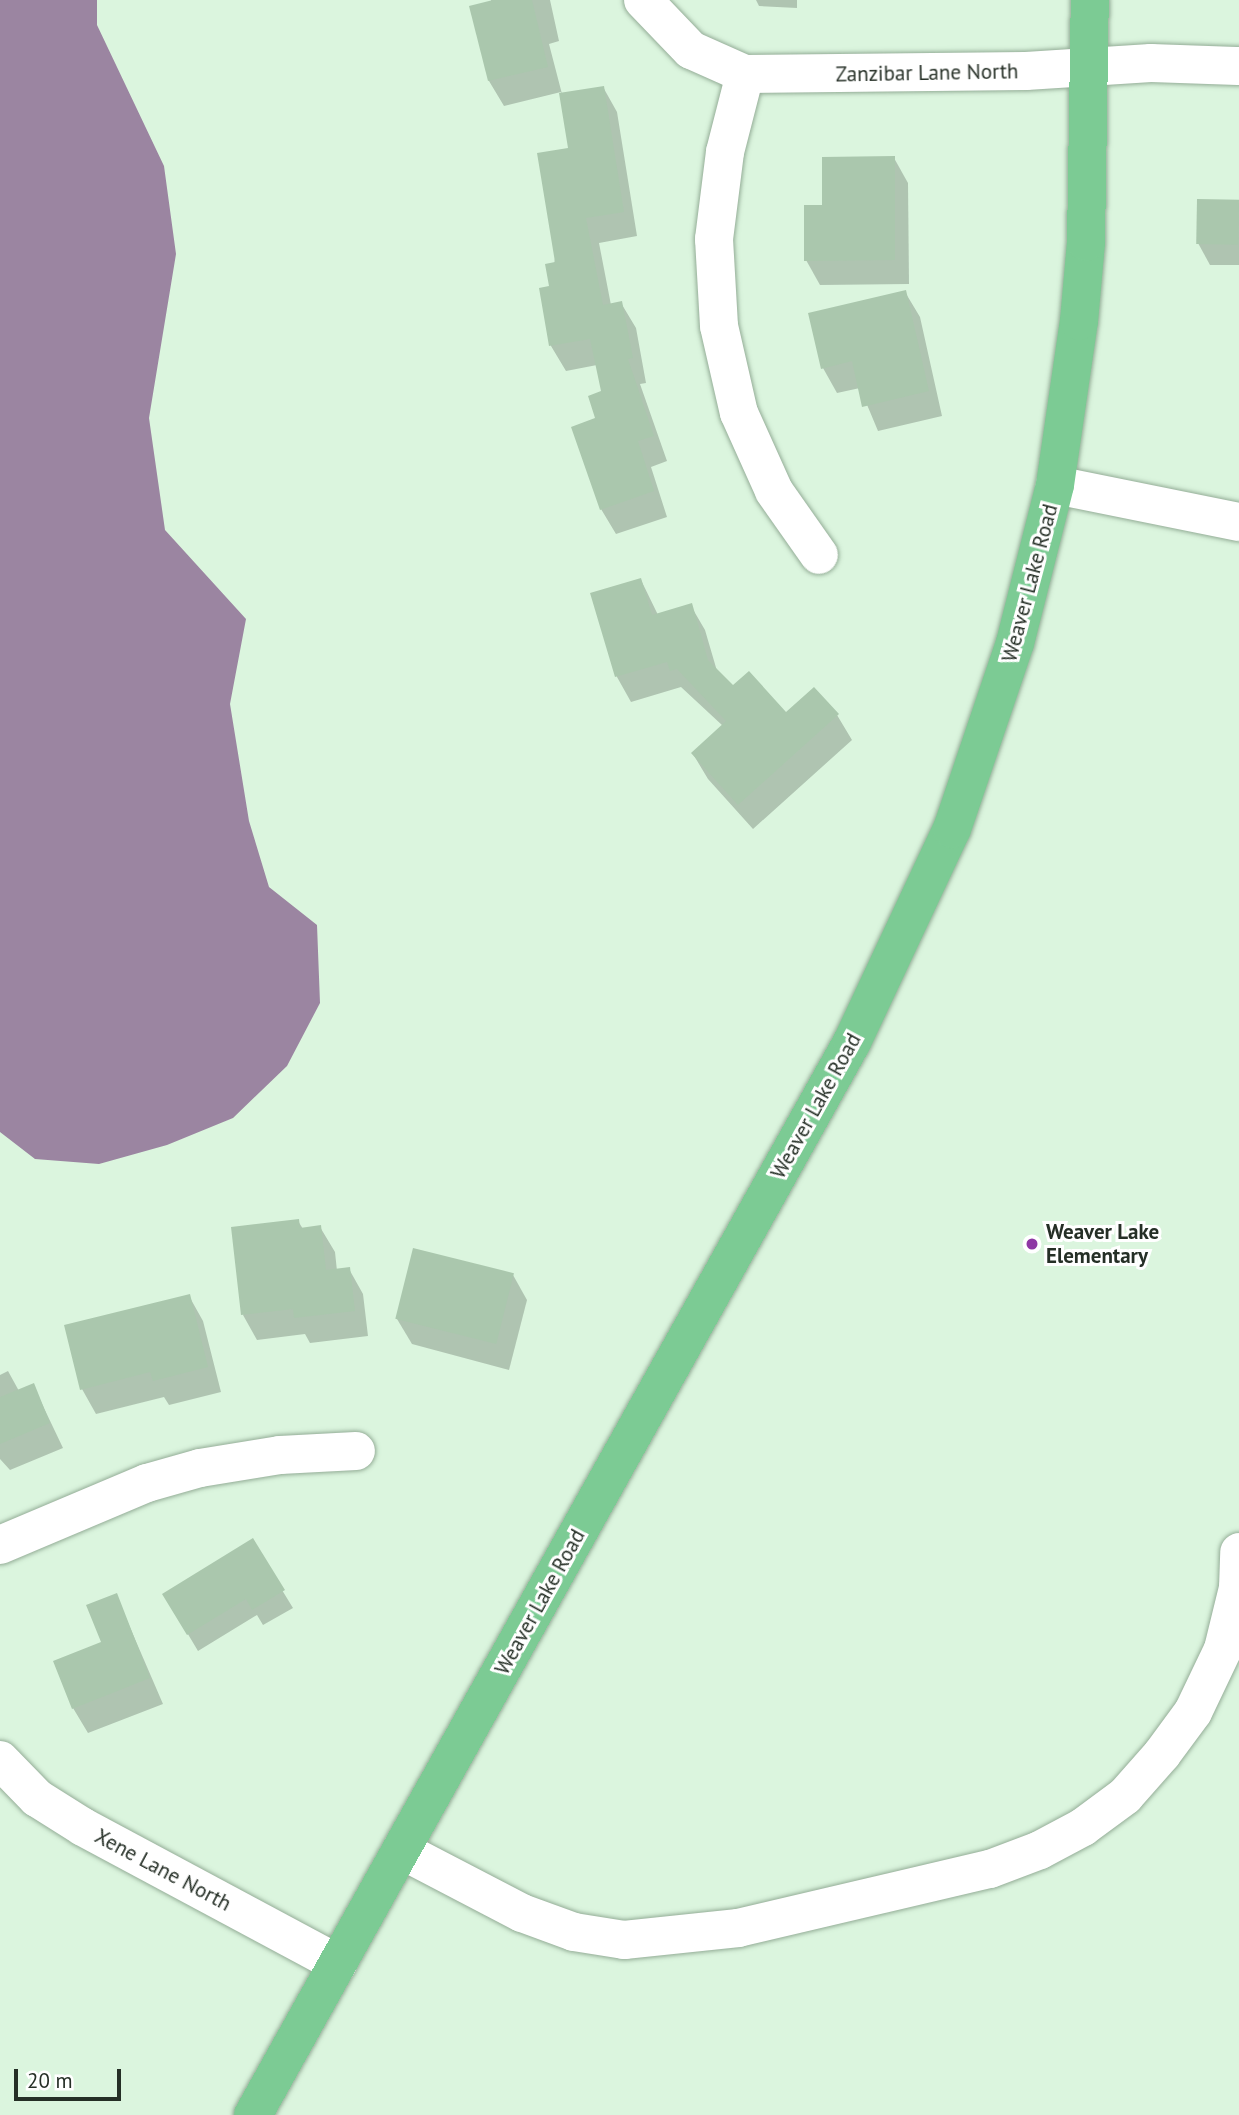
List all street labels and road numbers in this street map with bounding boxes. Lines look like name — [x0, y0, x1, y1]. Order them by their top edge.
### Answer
street label: Zanzibar Lane North — [835, 59, 1019, 87]
street label: Weaver Lake Road — [997, 501, 1063, 665]
street label: Weaver Lake Road — [766, 1029, 866, 1183]
street label: Weaver Lake Road — [490, 1525, 590, 1679]
street label: Xene Lane North — [91, 1823, 235, 1917]

